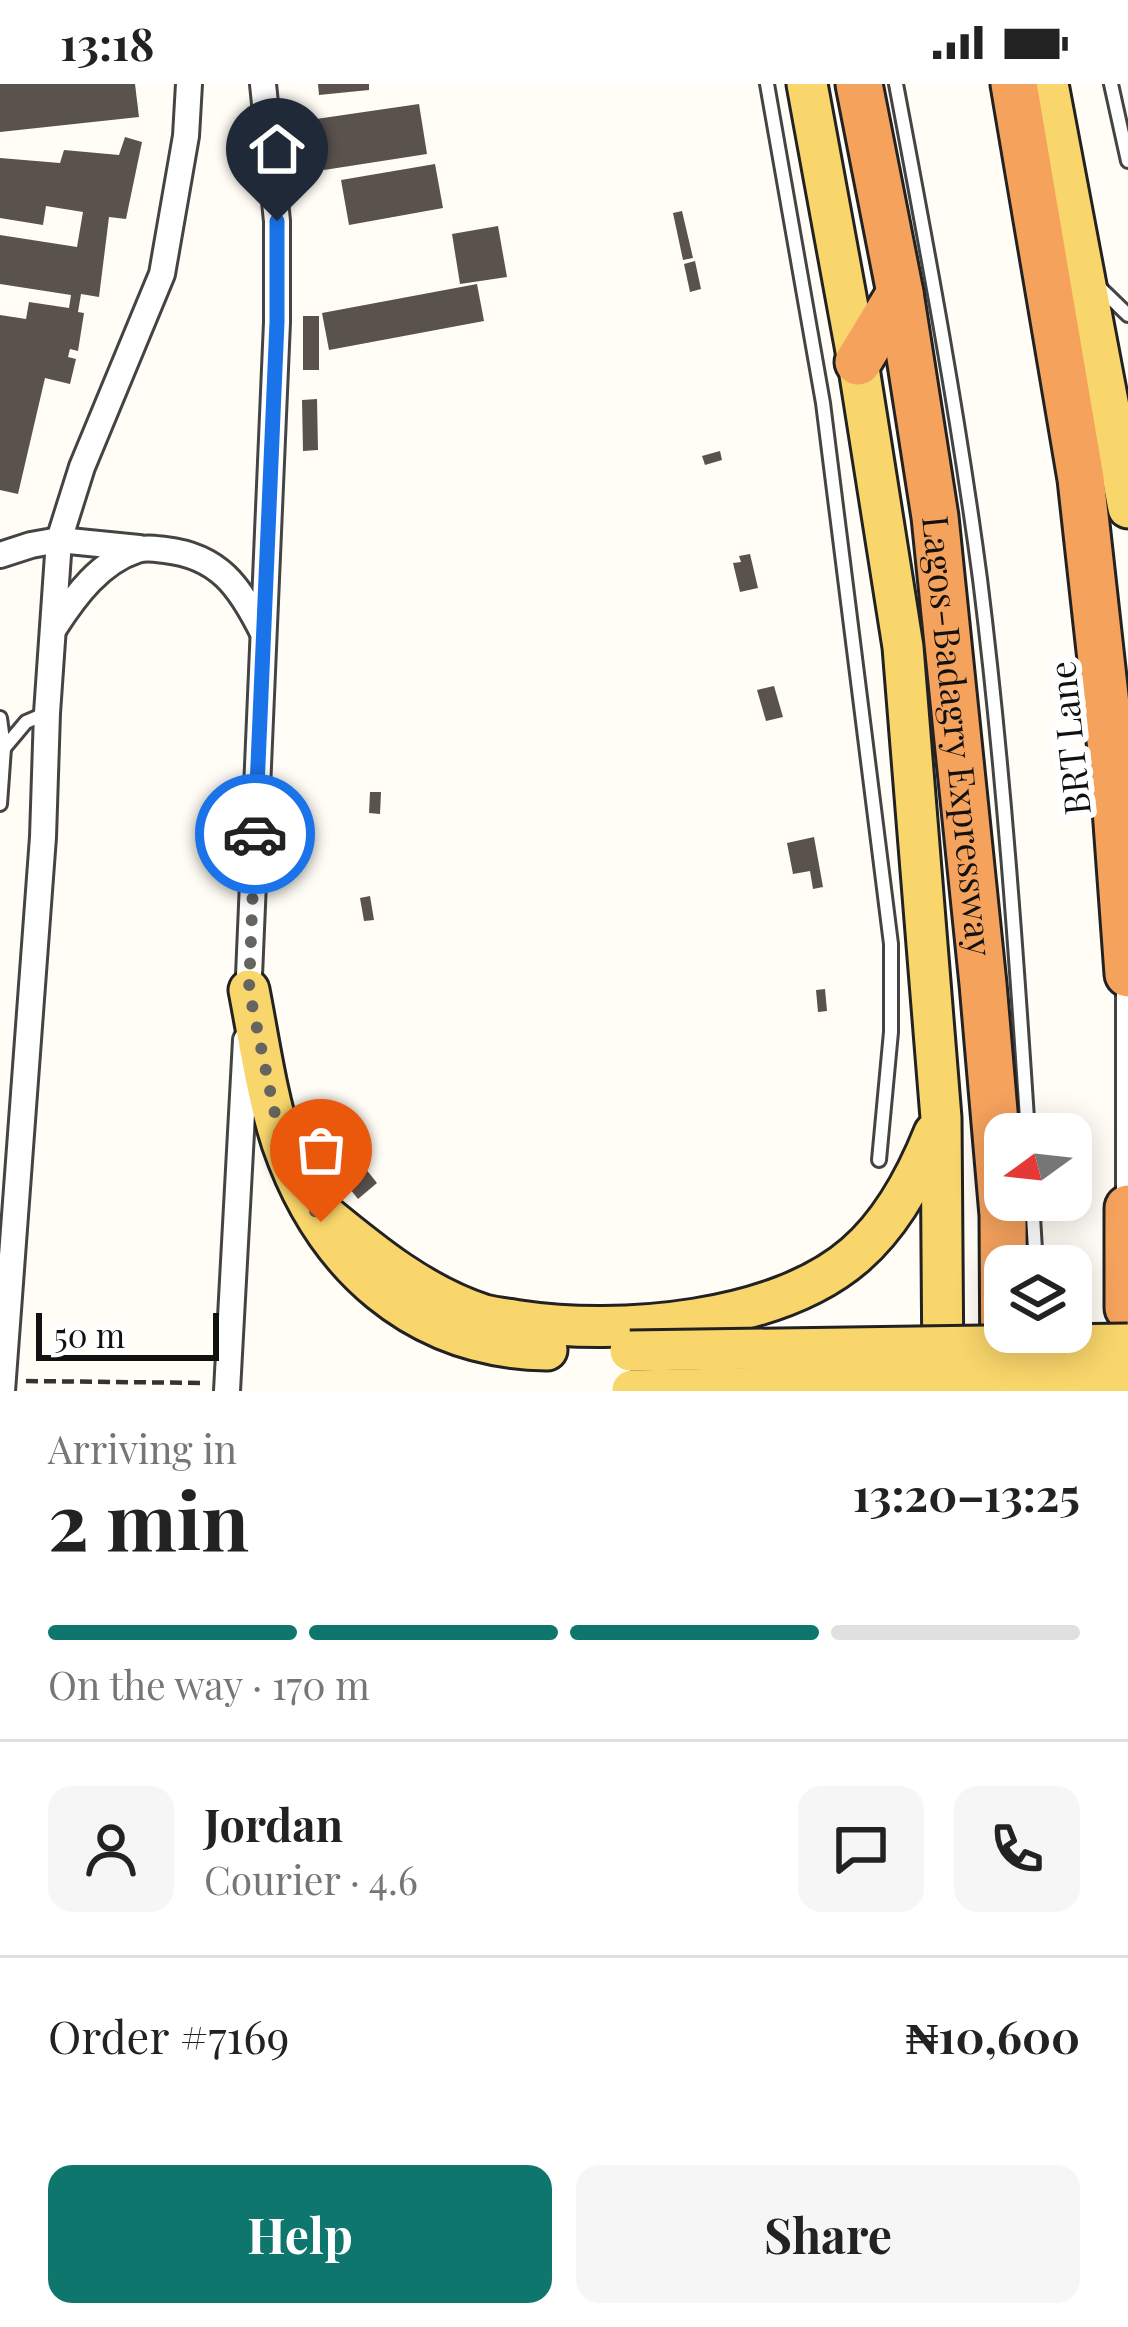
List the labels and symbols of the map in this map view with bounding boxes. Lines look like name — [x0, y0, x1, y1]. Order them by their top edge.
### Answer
pin — [226, 98, 328, 221]
street label: Lagos-Badagry Expressway — [913, 513, 1006, 959]
street label: BRT Lane — [1036, 659, 1100, 818]
courier — [195, 774, 315, 894]
pin — [270, 1099, 372, 1222]
north arrow — [984, 1113, 1092, 1221]
scale bar — [36, 1307, 219, 1360]

